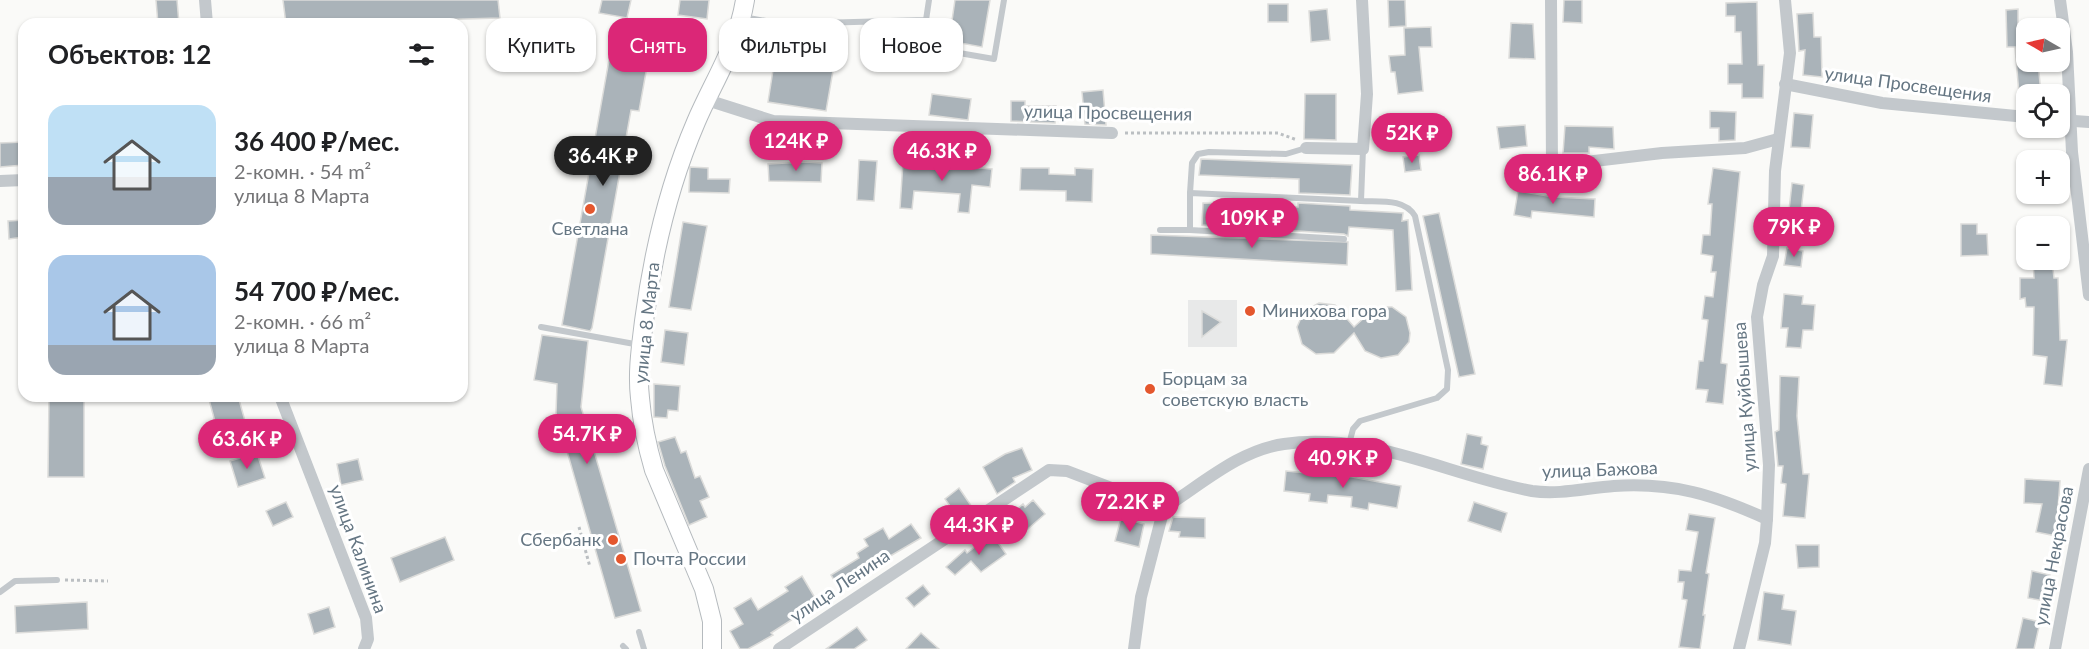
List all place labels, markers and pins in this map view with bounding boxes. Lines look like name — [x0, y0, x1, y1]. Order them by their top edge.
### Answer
pin: 52K ₽ — [1370, 113, 1454, 164]
pin: 124K ₽ — [747, 121, 845, 172]
pin: 46.3K ₽ — [887, 131, 997, 182]
pin: 36.4K ₽ — [548, 136, 658, 187]
pin: 86.1K ₽ — [1498, 154, 1608, 205]
pin: 109K ₽ — [1203, 198, 1301, 249]
marker: Светлана — [583, 202, 597, 216]
pin: 79K ₽ — [1752, 207, 1836, 258]
place label: Светлана — [551, 217, 629, 239]
place label: Минихова гора — [1262, 299, 1387, 321]
marker: Минихова гора — [1243, 304, 1257, 318]
place label: Борцам за советскую власть — [1162, 367, 1309, 410]
marker: Борцам за советскую власть — [1143, 382, 1157, 396]
pin: 54.7K ₽ — [532, 414, 642, 465]
pin: 63.6K ₽ — [192, 419, 302, 470]
pin: 40.9K ₽ — [1288, 438, 1398, 489]
pin: 72.2K ₽ — [1075, 482, 1185, 533]
pin: 44.3K ₽ — [924, 505, 1034, 556]
place label: Сбербанк — [520, 528, 602, 550]
marker: Сбербанк — [606, 533, 620, 547]
place label: Почта России — [633, 547, 746, 569]
marker: Почта России — [614, 552, 628, 566]

